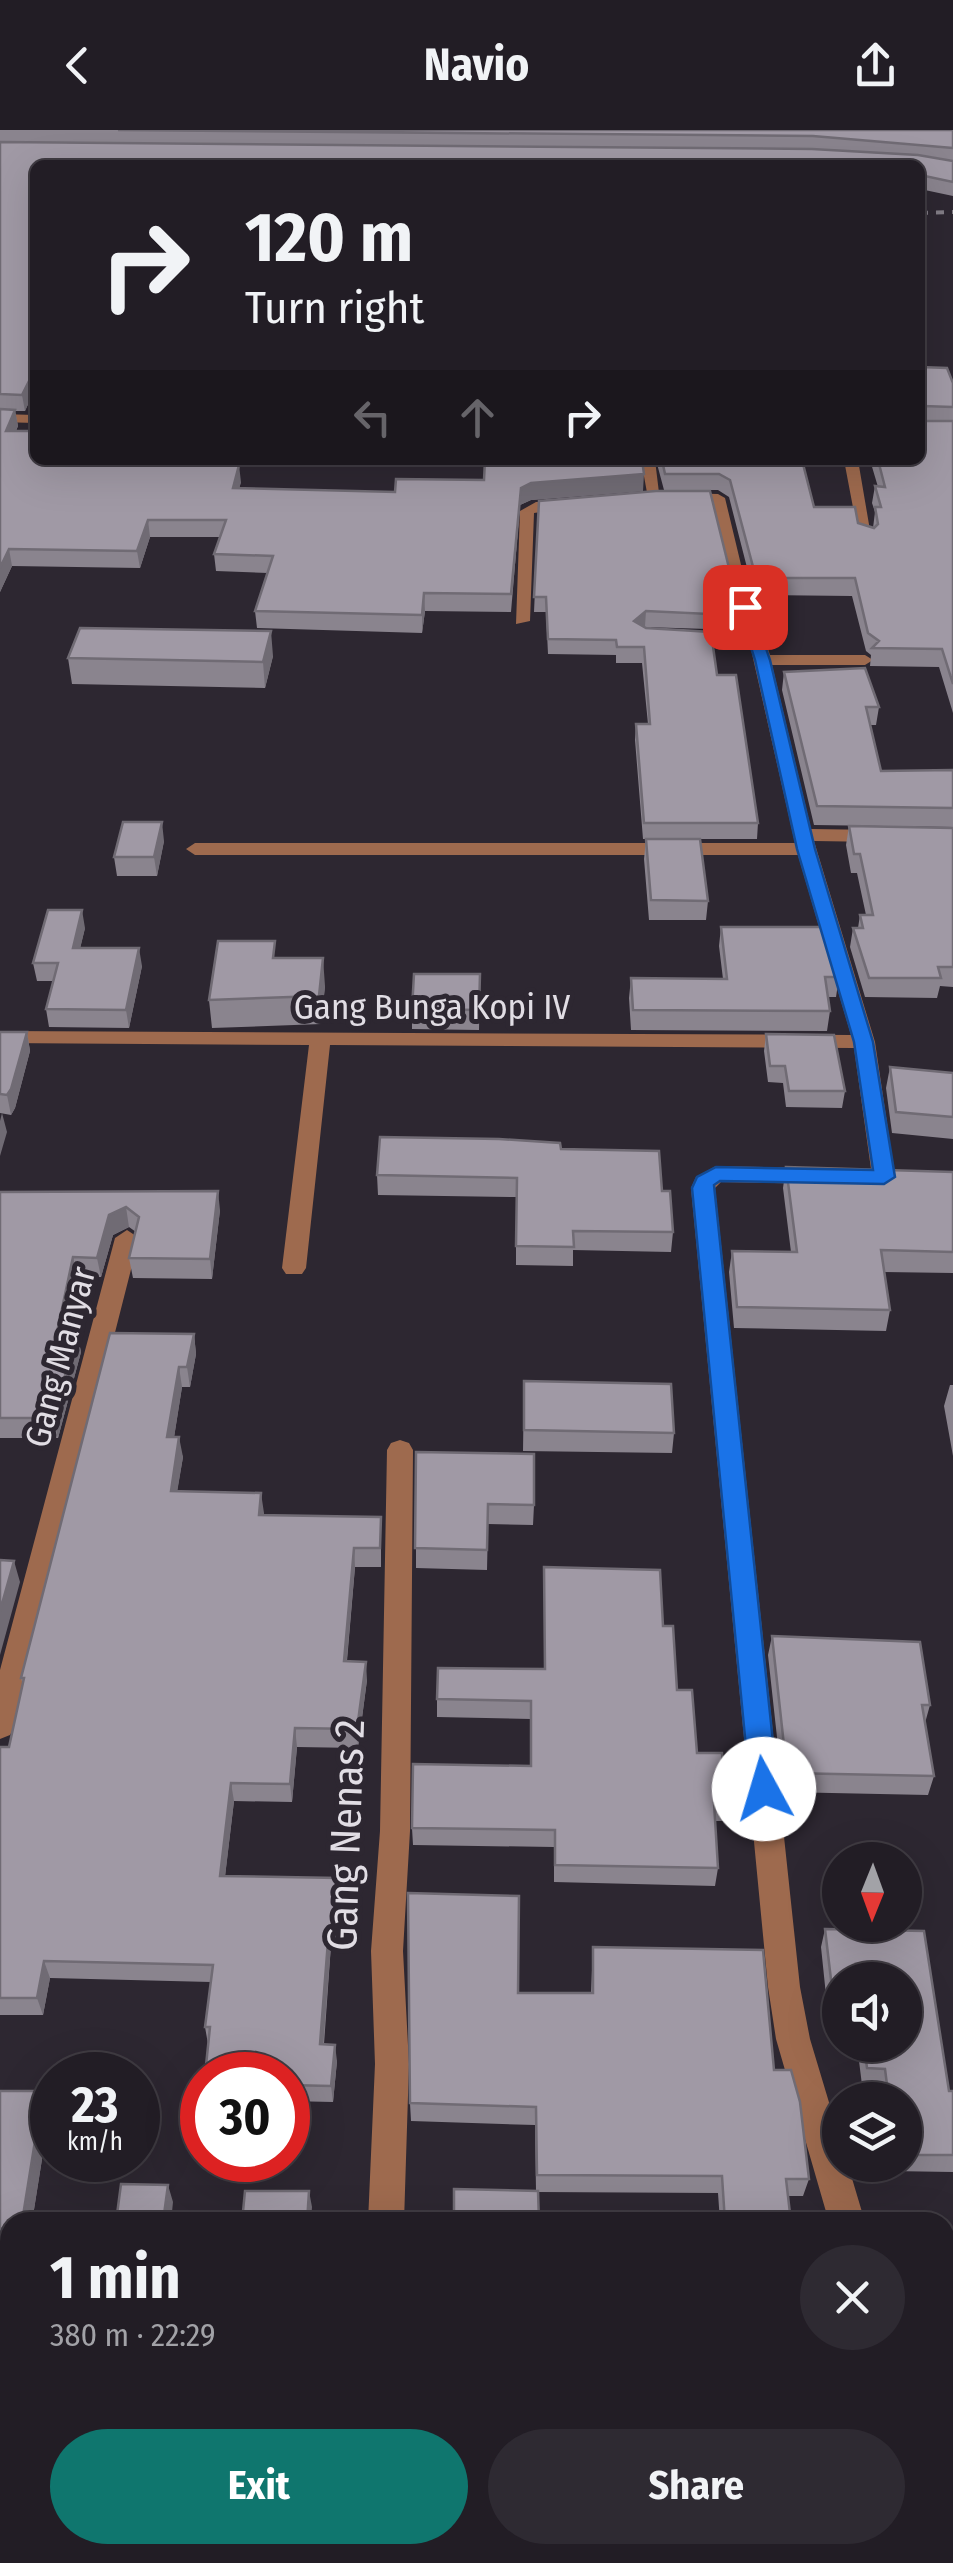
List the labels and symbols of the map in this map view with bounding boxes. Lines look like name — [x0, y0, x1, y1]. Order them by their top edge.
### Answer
pin — [703, 565, 788, 650]
street label: Gang Bunga Kopi IV — [294, 986, 570, 1028]
street label: Gang Manyar — [16, 1262, 104, 1452]
street label: Gang Nenas 2 — [317, 1719, 375, 1952]
position arrow — [712, 1737, 816, 1841]
north arrow — [822, 1842, 922, 1942]
speed limit sign: 30 — [180, 2052, 310, 2182]

